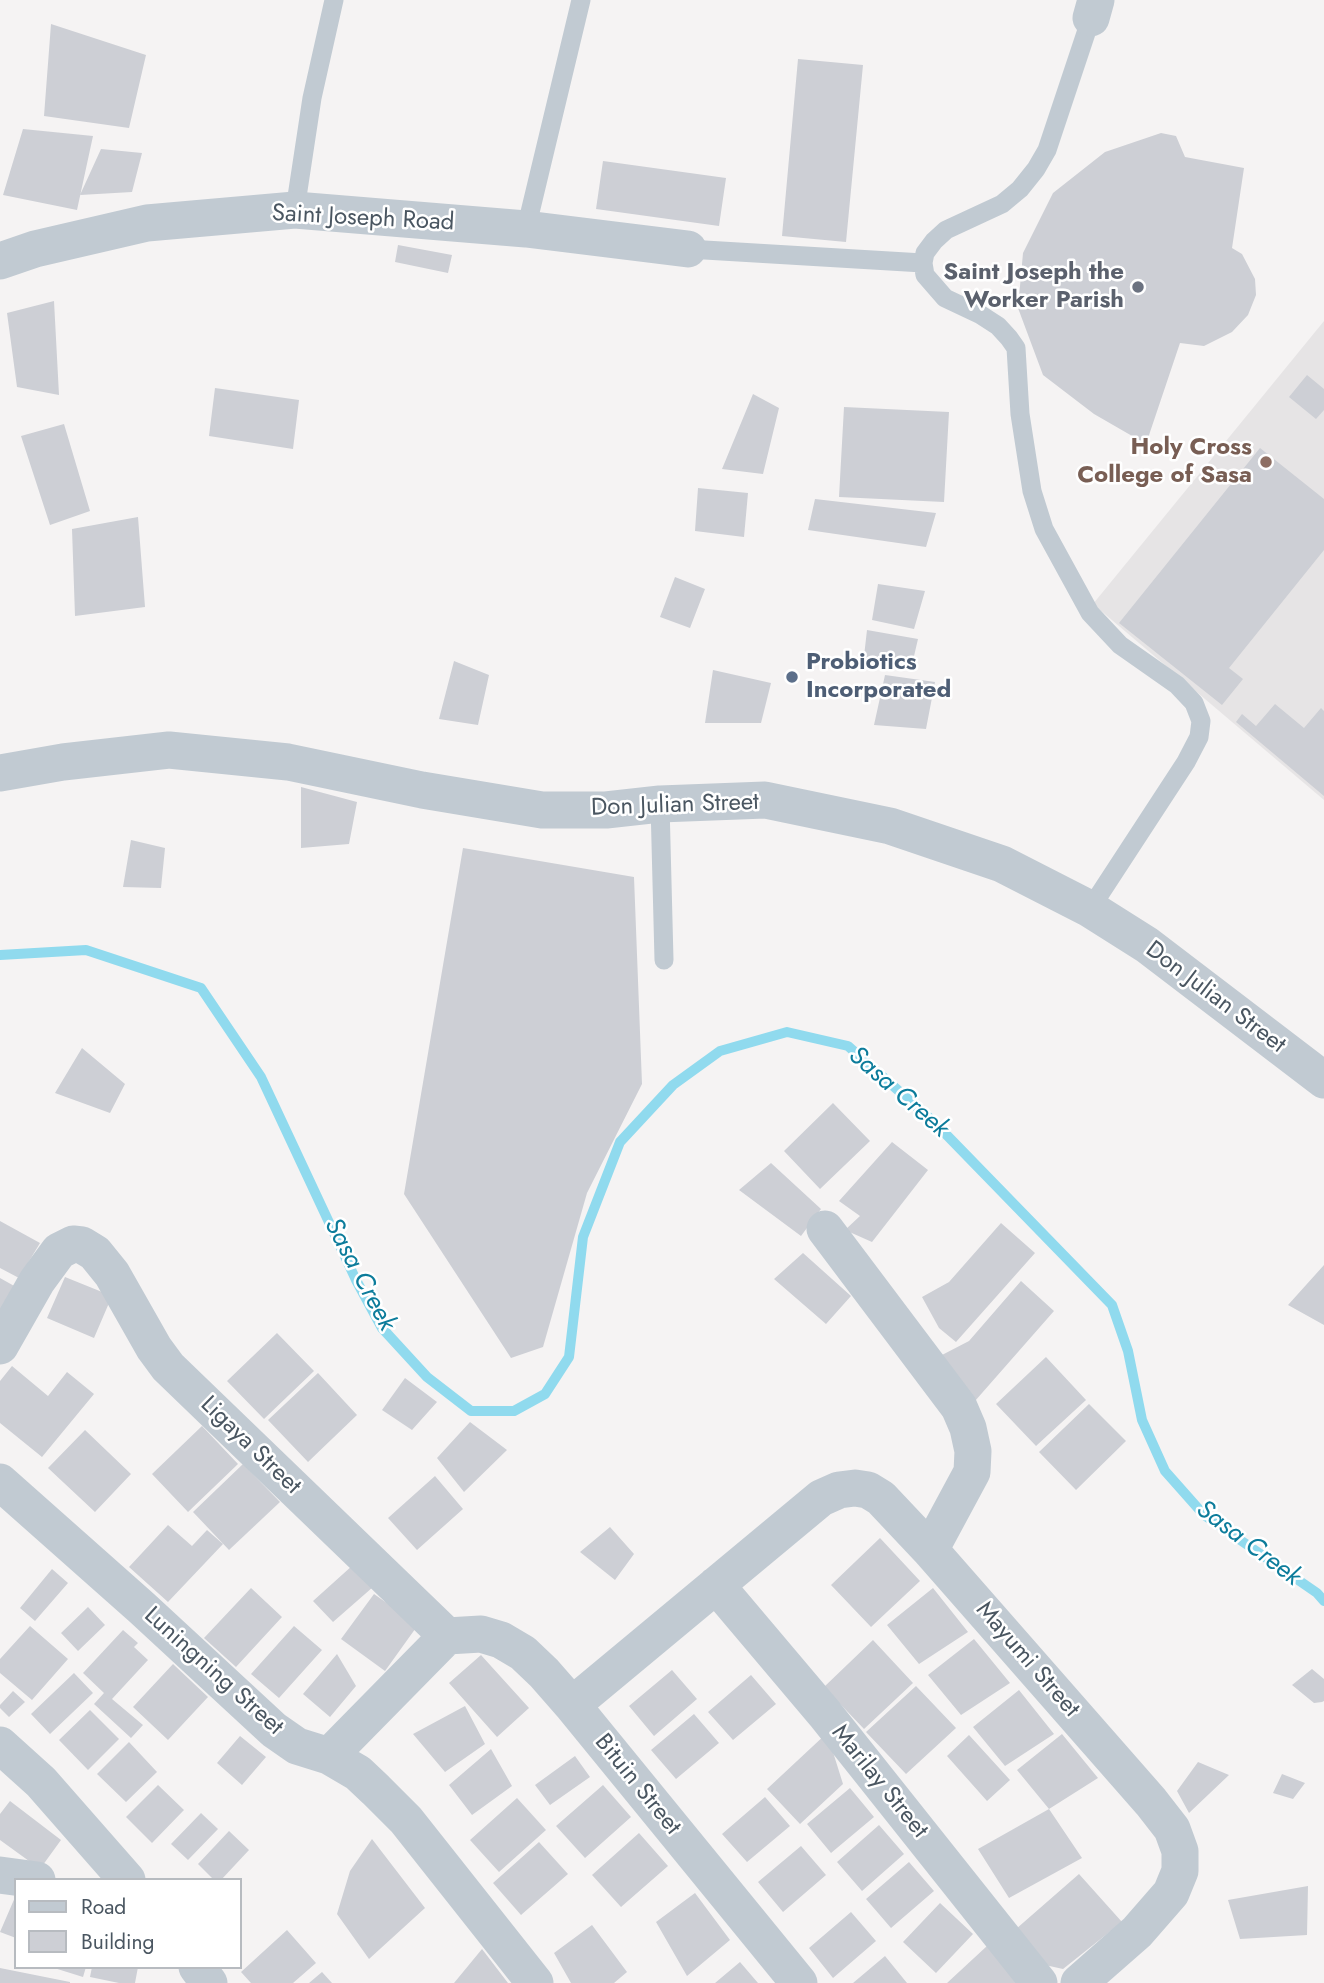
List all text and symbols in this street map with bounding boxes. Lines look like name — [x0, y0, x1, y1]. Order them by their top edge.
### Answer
street label: Saint Joseph Road — [271, 200, 455, 238]
place label: Saint Joseph the Worker Parish — [943, 259, 1124, 315]
marker: Saint Joseph the Worker Parish — [1130, 279, 1146, 295]
place label: Holy Cross College of Sasa — [1077, 434, 1252, 490]
marker: Holy Cross College of Sasa — [1258, 454, 1274, 470]
place label: Probiotics Incorporated — [806, 649, 951, 705]
marker: Probiotics Incorporated — [784, 669, 800, 685]
street label: Don Julian Street — [591, 789, 759, 823]
street label: Don Julian Street — [1139, 936, 1291, 1060]
water label: Sasa Creek — [841, 1041, 955, 1145]
water label: Sasa Creek — [316, 1213, 402, 1337]
street label: Ligaya Street — [194, 1391, 306, 1501]
water label: Sasa Creek — [1189, 1494, 1307, 1594]
street label: Mayumi Street — [969, 1596, 1085, 1724]
street label: Luningning Street — [137, 1602, 289, 1742]
street label: Marilay Street — [825, 1720, 933, 1844]
street label: Bituin Street — [588, 1729, 686, 1841]
legend — [14, 1878, 242, 1969]
text: Road — [81, 1892, 126, 1922]
text: Building — [81, 1927, 154, 1957]

